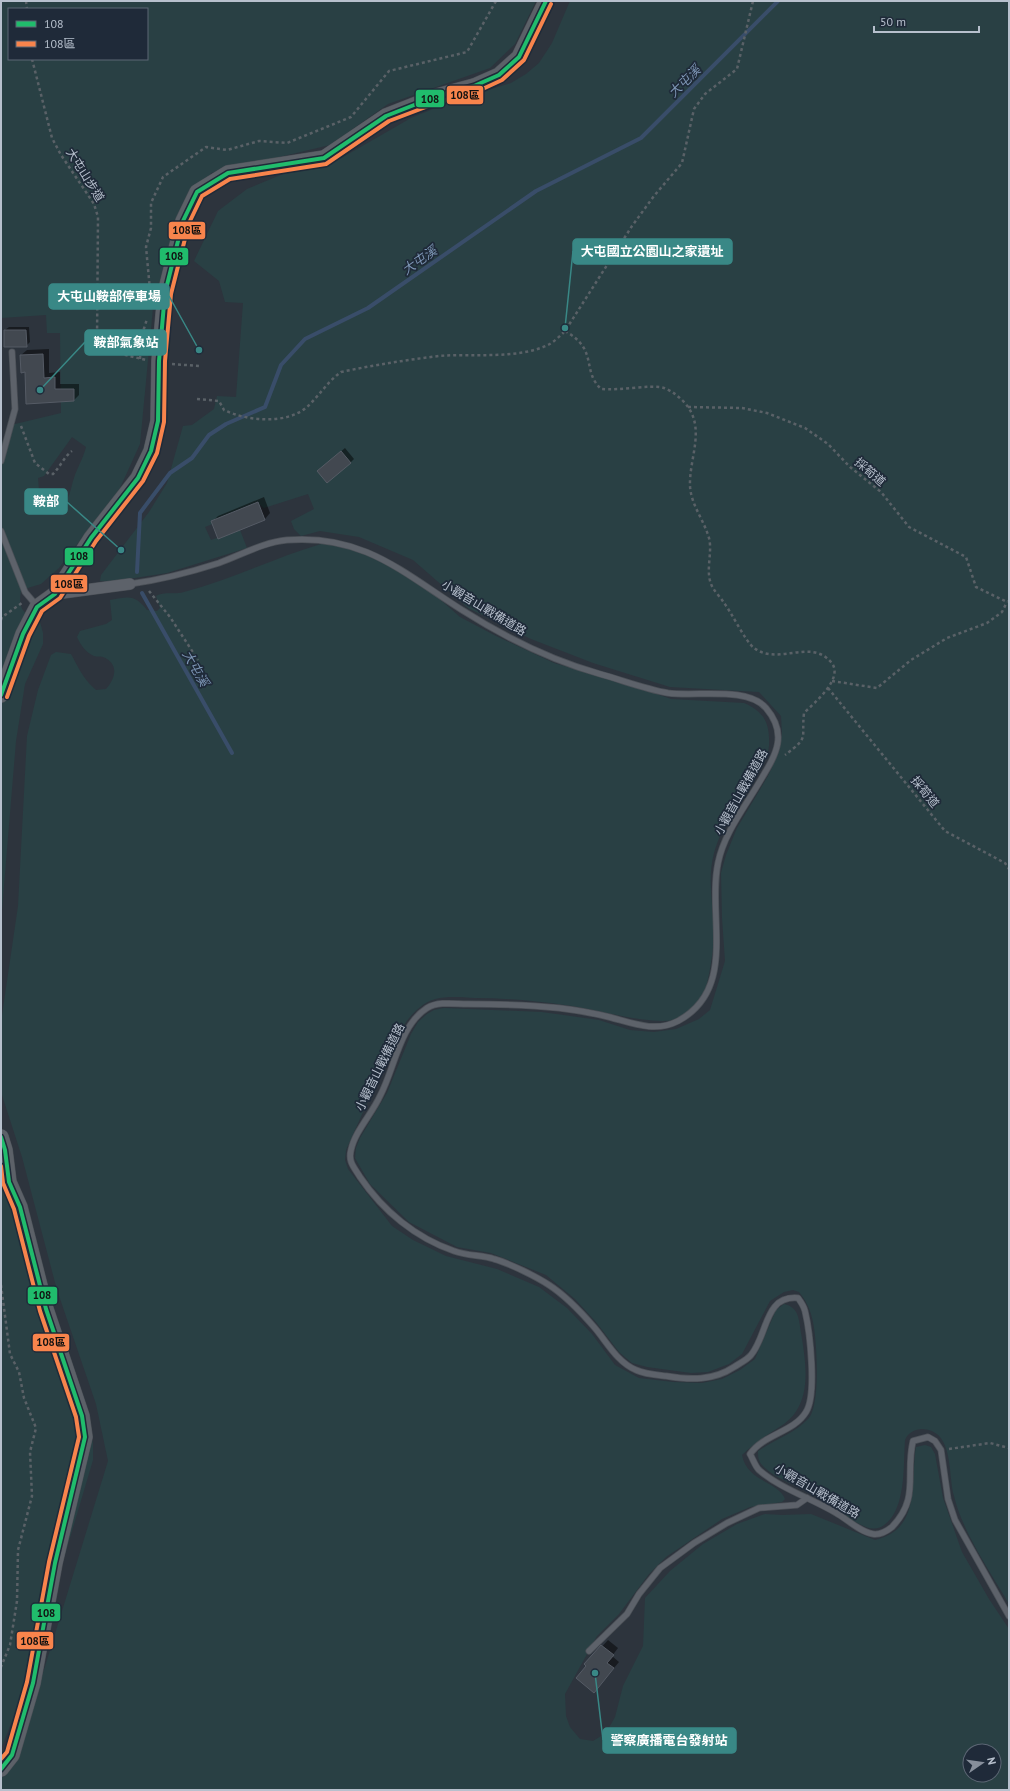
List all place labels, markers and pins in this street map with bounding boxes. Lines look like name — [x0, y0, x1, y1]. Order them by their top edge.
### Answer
callout: 大屯國立公園山之家遺址 — [573, 239, 732, 264]
callout: 大屯山鞍部停車場 — [49, 284, 169, 309]
callout: 鞍部氣象站 — [85, 330, 166, 355]
callout: 鞍部 — [25, 489, 67, 514]
callout: 警察廣播電台發射站 — [603, 1728, 736, 1753]

